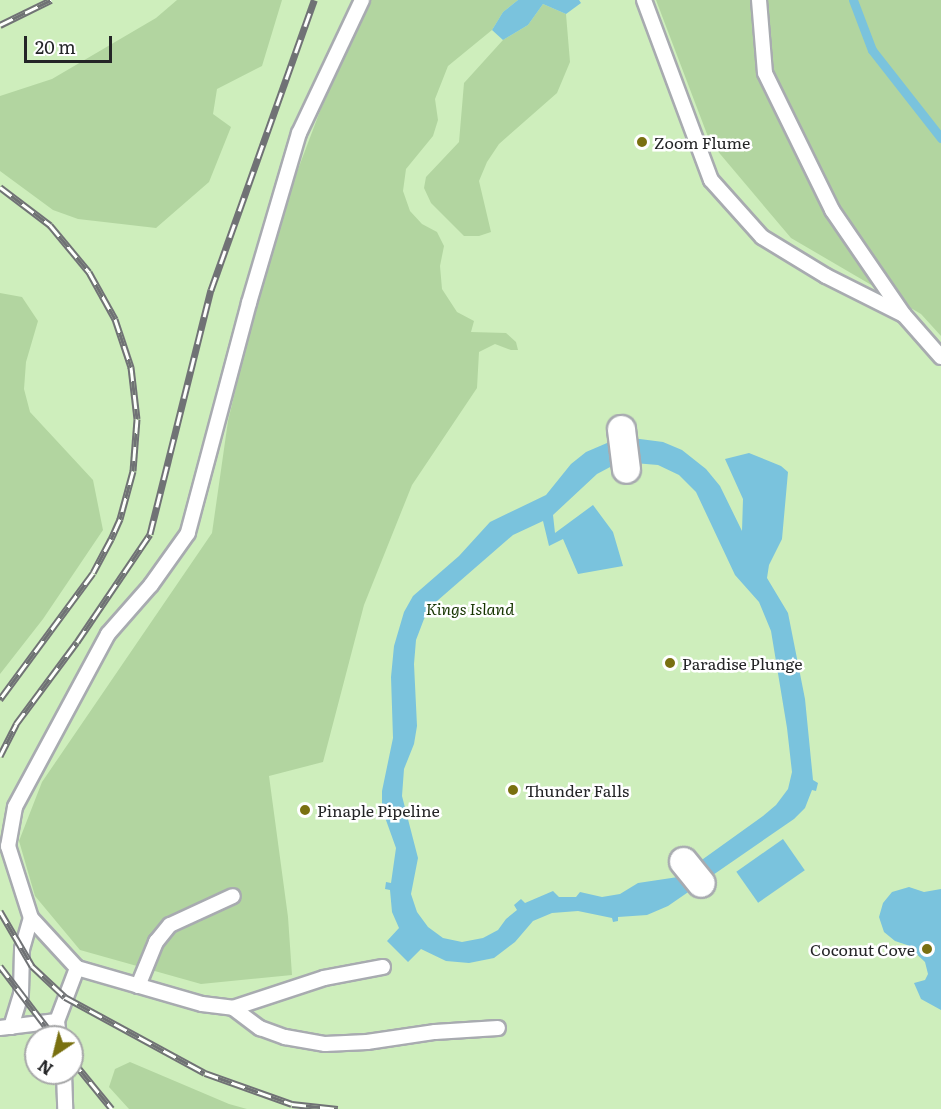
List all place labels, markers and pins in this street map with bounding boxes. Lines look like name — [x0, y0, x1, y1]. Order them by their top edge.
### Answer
place label: Zoom Flume — [654, 132, 750, 152]
marker: Zoom Flume — [635, 135, 649, 149]
place label: Paradise Plunge — [682, 653, 802, 673]
marker: Paradise Plunge — [663, 656, 677, 670]
place label: Thunder Falls — [525, 780, 629, 800]
marker: Thunder Falls — [506, 783, 520, 797]
place label: Pinaple Pipeline — [317, 800, 440, 820]
marker: Pinaple Pipeline — [298, 803, 312, 817]
place label: Coconut Cove — [810, 939, 915, 959]
marker: Coconut Cove — [920, 942, 934, 956]

